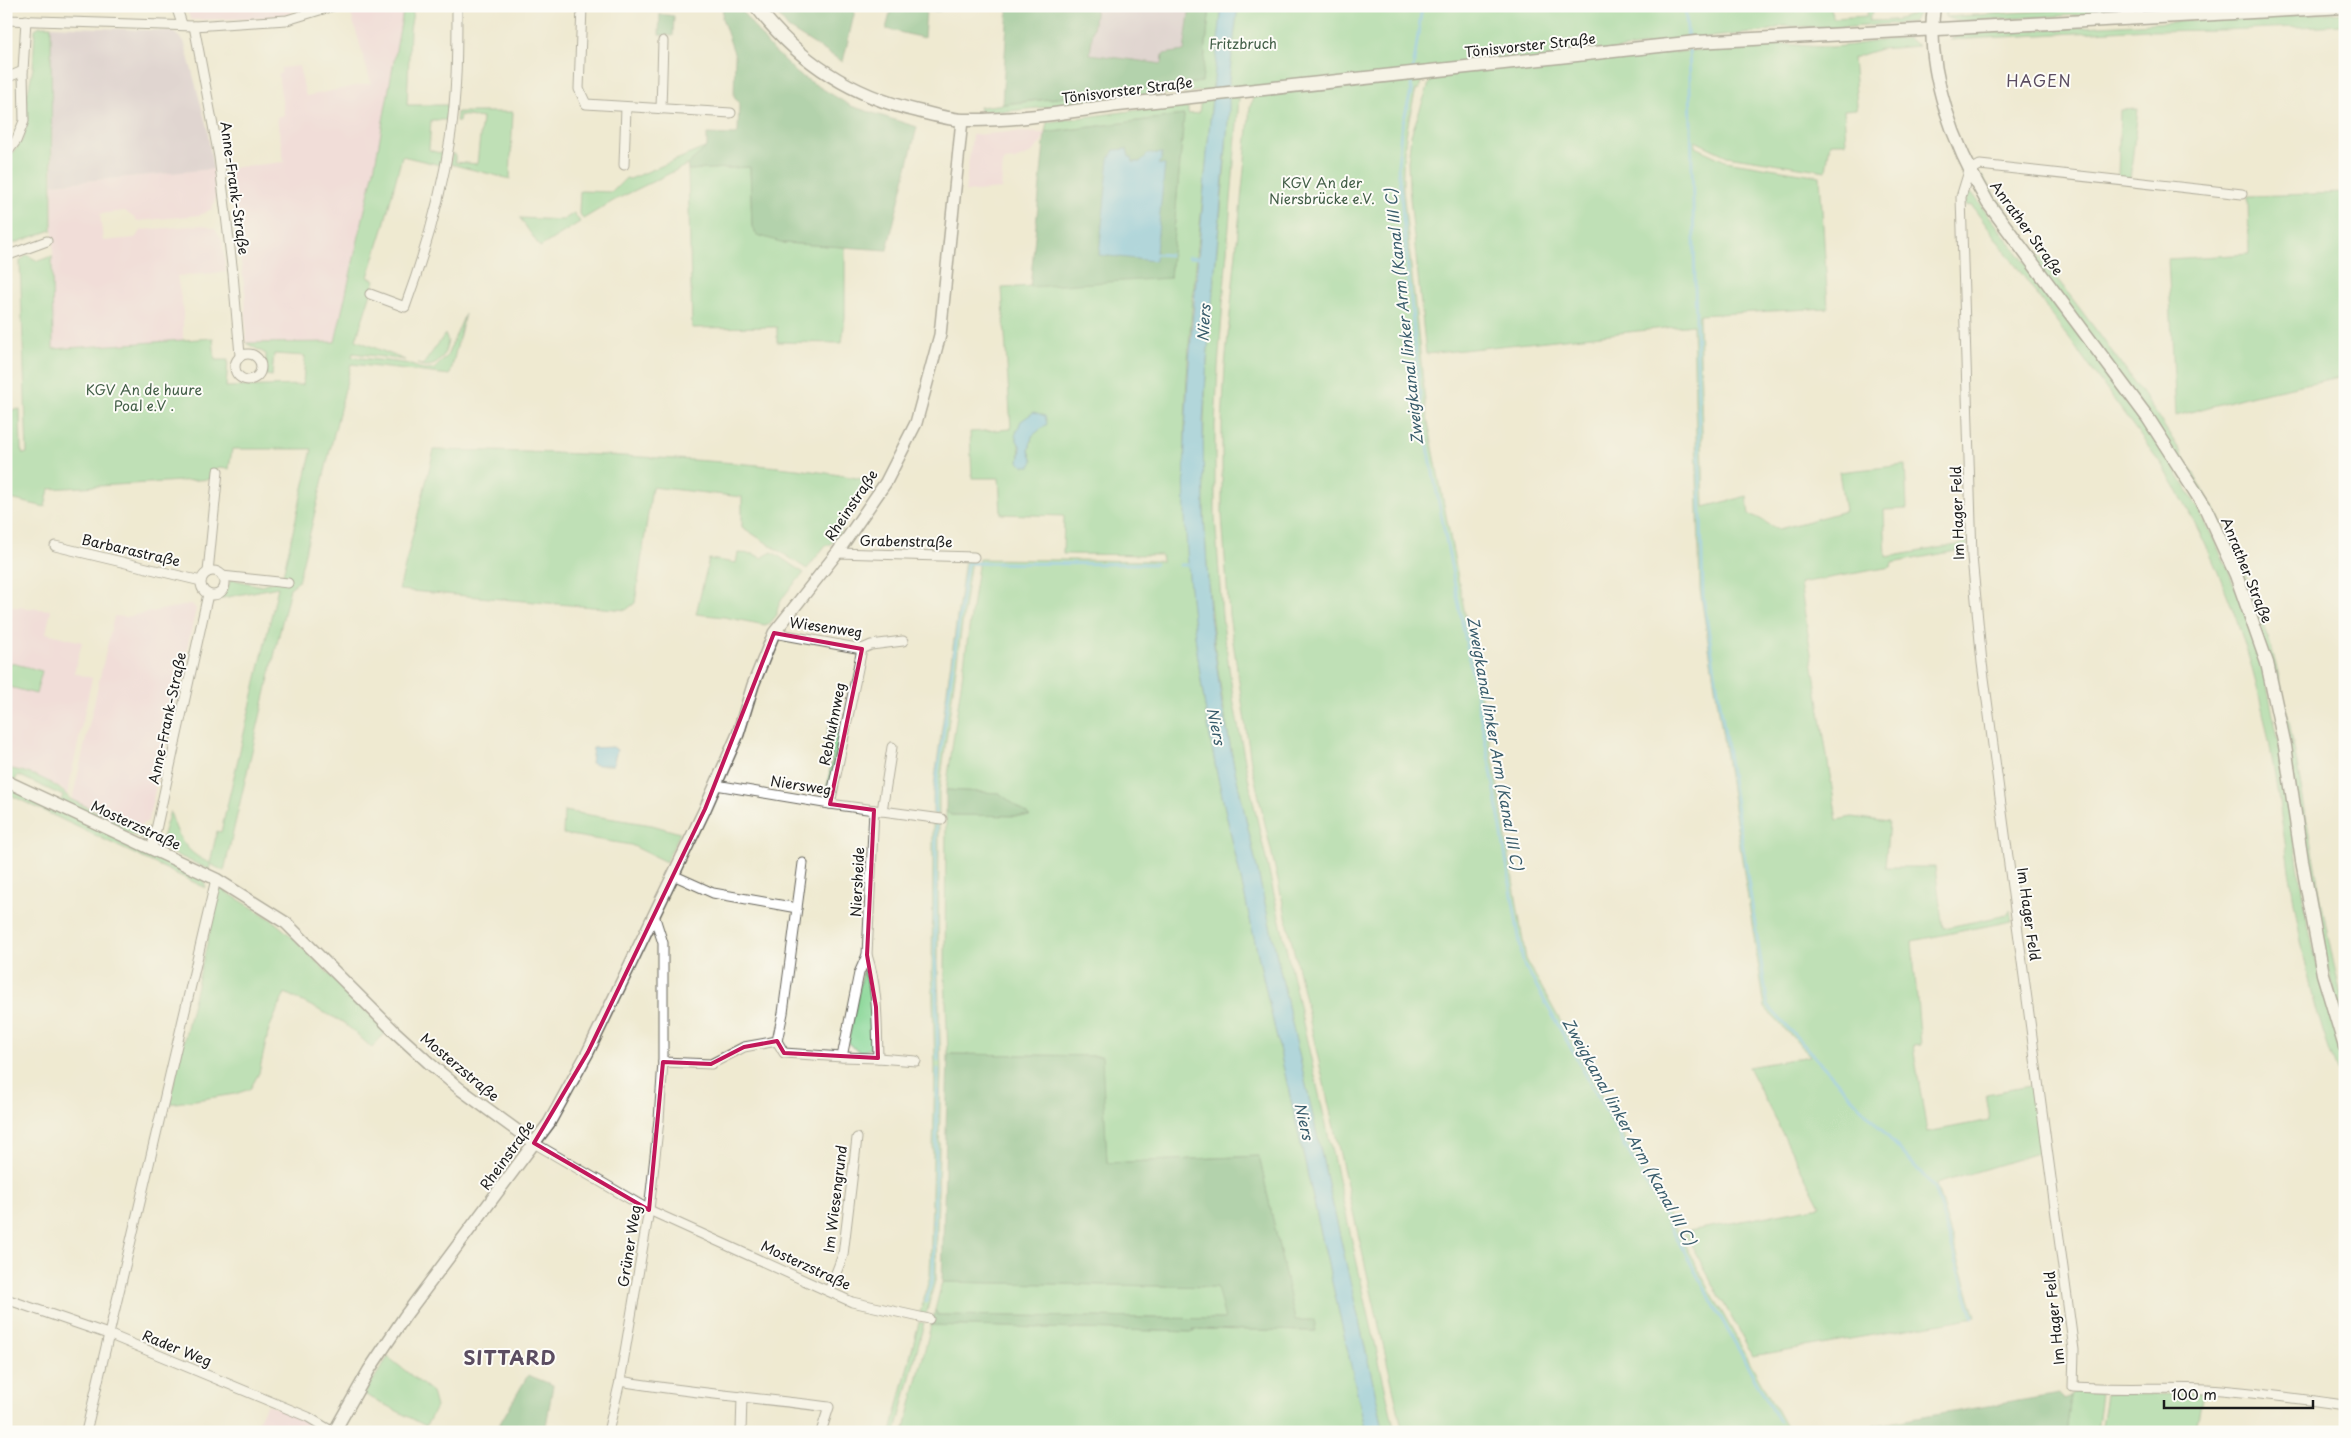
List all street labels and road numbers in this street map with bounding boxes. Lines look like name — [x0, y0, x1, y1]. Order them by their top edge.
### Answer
street label: Tönisvorster Straße — [1463, 28, 1597, 62]
street label: Tönisvorster Straße — [1060, 72, 1194, 108]
street label: Anne-Frank-Straße — [215, 120, 255, 256]
street label: Anrather Straße — [1985, 176, 2069, 280]
street label: Rheinstraße — [819, 465, 883, 545]
street label: Im Hager Feld — [1945, 466, 1969, 560]
street label: Anrather Straße — [2216, 514, 2278, 626]
street label: Barbarastraße — [80, 528, 182, 572]
street label: Grabenstraße — [859, 530, 953, 552]
street label: Wiesenweg — [788, 611, 864, 643]
street label: Anne-Frank-Straße — [143, 650, 191, 786]
street label: Rebhuhnweg — [814, 680, 850, 768]
street label: Niersweg — [769, 770, 833, 800]
street label: Mosterzstraße — [88, 795, 184, 855]
street label: Niersheide — [845, 846, 869, 918]
street label: Im Hager Feld — [2012, 866, 2046, 962]
street label: Mosterzstraße — [416, 1028, 504, 1106]
street label: Rheinstraße — [474, 1116, 540, 1194]
street label: Im Wiesengrund — [818, 1144, 852, 1254]
street label: Grüner Weg — [612, 1203, 646, 1289]
street label: Mosterzstraße — [758, 1235, 854, 1295]
street label: Im Hager Feld — [2039, 1270, 2069, 1366]
street label: Rader Weg — [139, 1325, 215, 1371]

